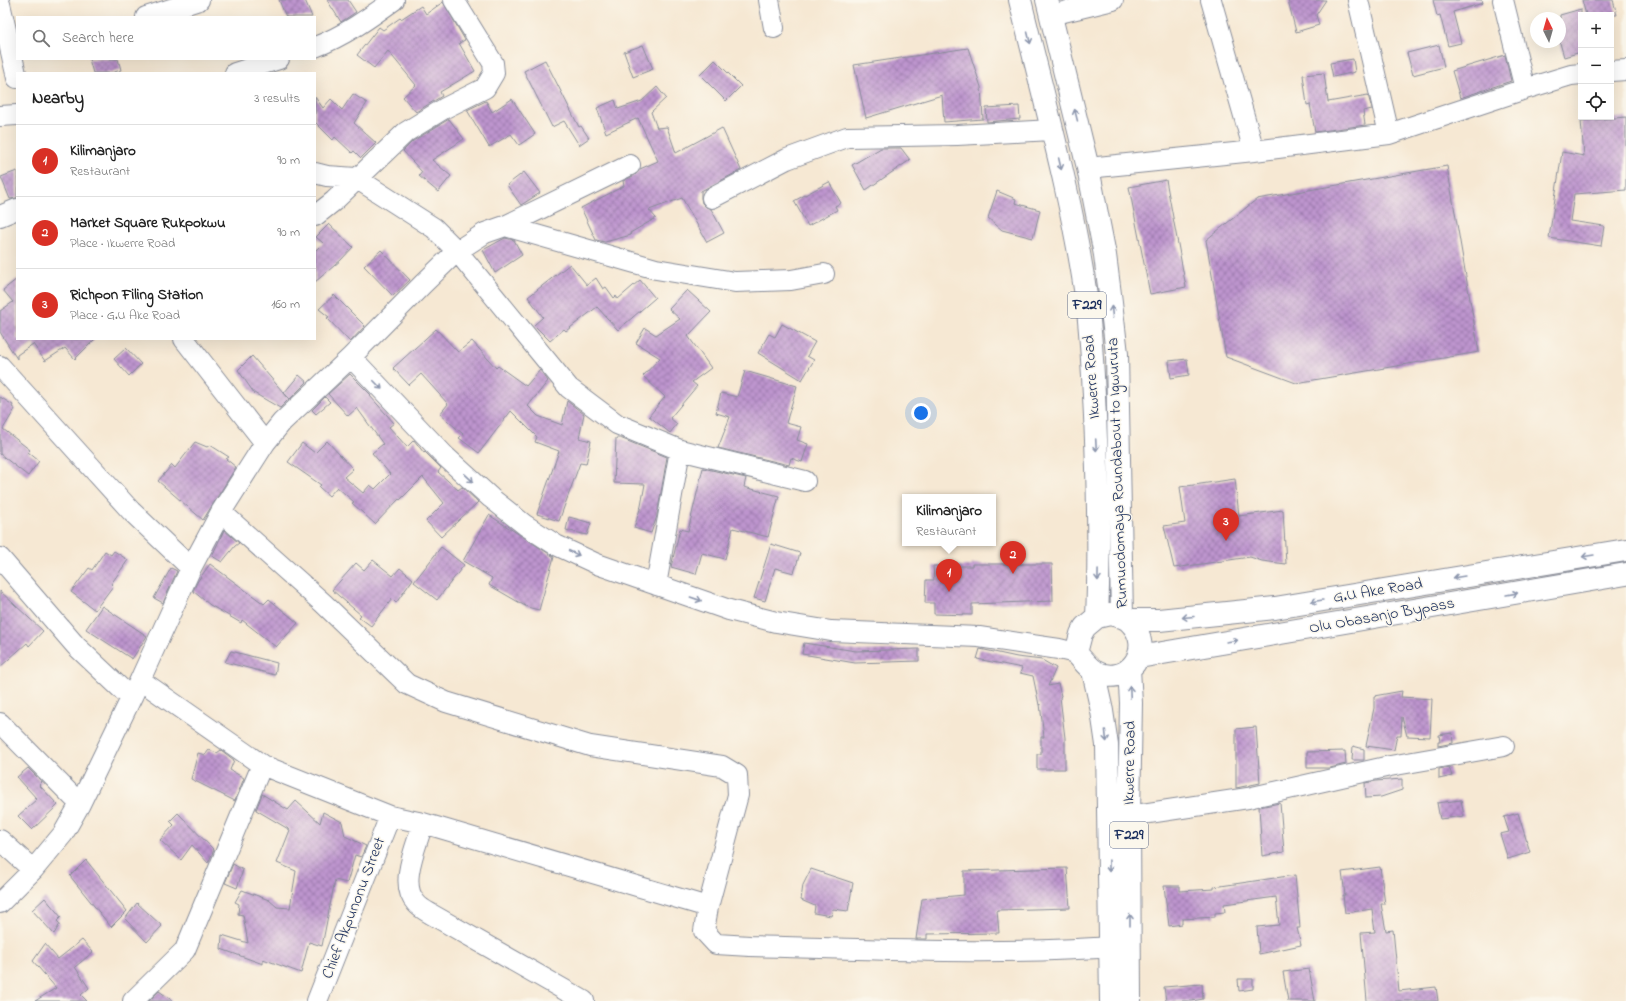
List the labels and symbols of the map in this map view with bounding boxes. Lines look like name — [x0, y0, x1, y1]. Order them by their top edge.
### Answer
north arrow — [1530, 12, 1566, 48]
one-way arrow — [1026, 31, 1033, 44]
one-way arrow — [1072, 109, 1079, 122]
one-way arrow — [1057, 157, 1065, 170]
road number: F229 — [1068, 292, 1106, 318]
one-way arrow — [1109, 306, 1116, 319]
street label: Ikwerre Road — [1077, 334, 1107, 420]
street label: Rumuodomaya Roundabout to Igwuruta — [1101, 337, 1135, 609]
one-way arrow — [373, 380, 383, 390]
your location — [911, 403, 931, 423]
one-way arrow — [1093, 438, 1100, 451]
one-way arrow — [464, 473, 474, 482]
pin: 3 — [1213, 508, 1239, 541]
pin: 2 — [1000, 541, 1026, 574]
one-way arrow — [568, 550, 580, 557]
one-way arrow — [1581, 552, 1594, 560]
pin: 1 — [936, 559, 962, 592]
one-way arrow — [1095, 568, 1102, 581]
street label: G.U Ake Road — [1332, 572, 1424, 610]
one-way arrow — [1453, 573, 1466, 581]
one-way arrow — [1505, 590, 1518, 598]
street label: Olu Obasanjo Bypass — [1307, 591, 1457, 641]
one-way arrow — [689, 595, 701, 603]
one-way arrow — [1311, 597, 1324, 605]
one-way arrow — [1182, 614, 1195, 621]
one-way arrow — [1225, 637, 1238, 645]
one-way arrow — [1127, 686, 1134, 699]
street label: Ikwerre Road — [1117, 721, 1143, 805]
one-way arrow — [1102, 729, 1110, 742]
road number: F229 — [1110, 822, 1148, 848]
street label: Chief Akpunonu Street — [316, 833, 392, 982]
one-way arrow — [1105, 859, 1113, 872]
one-way arrow — [1126, 914, 1134, 927]

